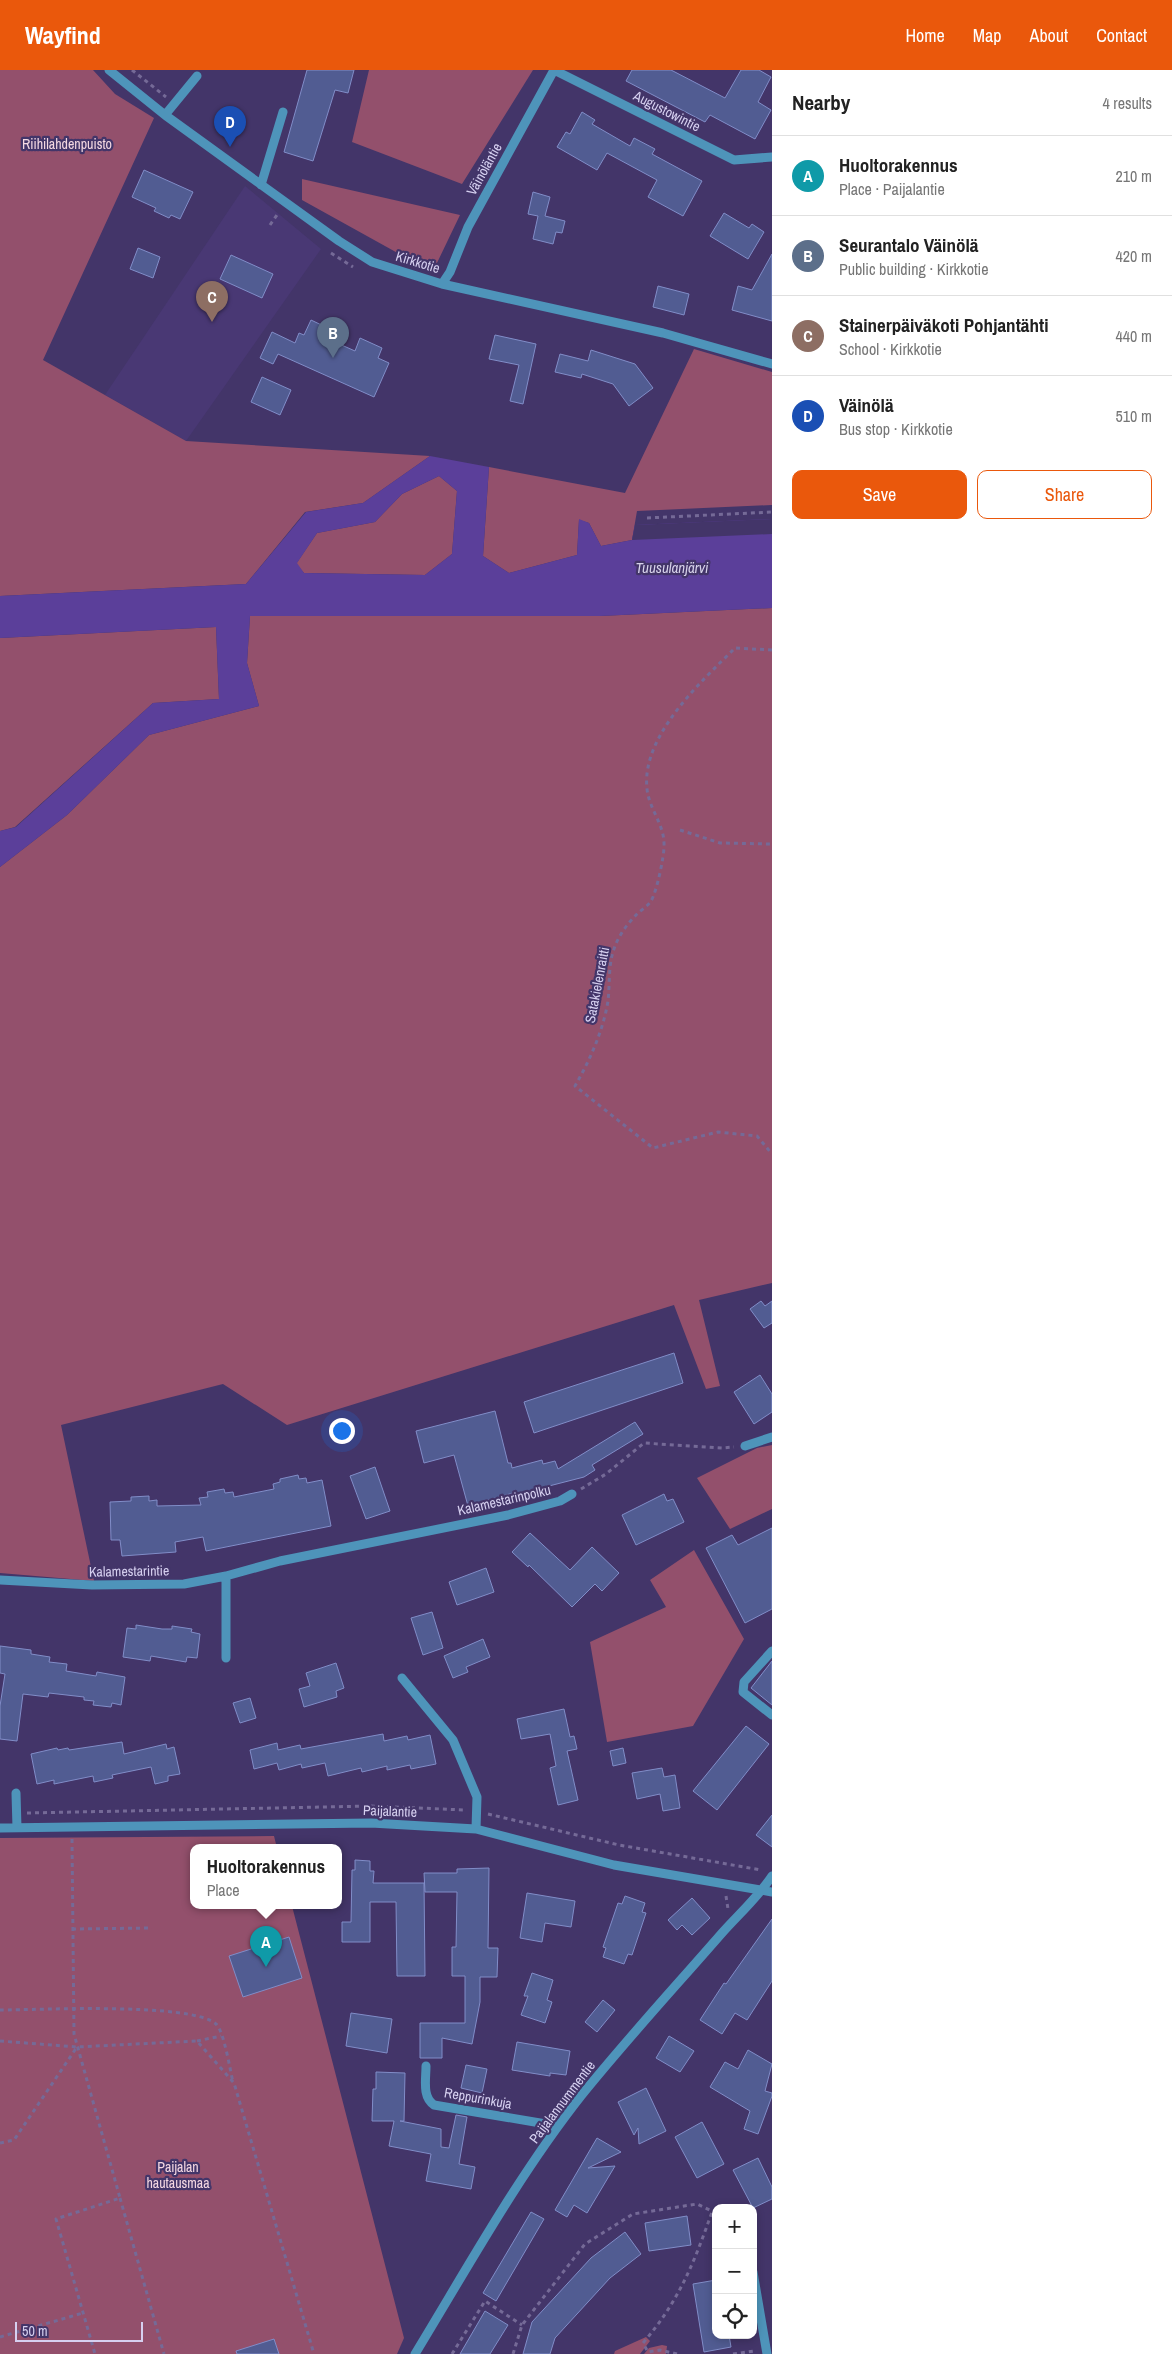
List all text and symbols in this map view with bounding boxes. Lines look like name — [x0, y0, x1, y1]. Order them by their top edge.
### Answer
text: Wayfind — [25, 19, 101, 51]
text: Home — [905, 23, 945, 48]
text: Map — [973, 23, 1002, 48]
text: About — [1030, 23, 1068, 48]
text: Contact — [1096, 23, 1147, 48]
street label: Augustowintie — [630, 86, 704, 136]
text: Nearby — [792, 88, 850, 117]
text: 4 results — [1102, 92, 1152, 114]
pin: D — [214, 106, 246, 147]
park label: Riihilahdenpuisto — [22, 135, 112, 153]
street label: Väinöläntie — [462, 140, 506, 198]
text: Huoltorakennus — [839, 152, 958, 178]
text: A — [803, 165, 813, 187]
text: 210 m — [1116, 165, 1152, 187]
text: Place · Paijalantie — [839, 178, 945, 200]
text: Seurantalo Väinölä — [839, 232, 978, 258]
text: B — [803, 245, 813, 267]
text: 420 m — [1116, 245, 1152, 267]
street label: Kirkkotie — [394, 247, 442, 277]
text: Public building · Kirkkotie — [839, 258, 989, 280]
pin: C — [196, 281, 228, 322]
text: Stainerpäiväkoti Pohjantähti — [839, 312, 1049, 338]
pin: B — [317, 317, 349, 358]
text: C — [803, 325, 813, 347]
text: 440 m — [1116, 325, 1152, 347]
text: School · Kirkkotie — [839, 338, 942, 360]
text: Väinölä — [839, 392, 894, 418]
text: D — [803, 405, 813, 427]
text: 510 m — [1116, 405, 1152, 427]
text: Bus stop · Kirkkotie — [839, 418, 953, 440]
button: Save — [792, 470, 967, 519]
button: Share — [977, 470, 1152, 519]
water label: Tuusulanjärvi — [636, 557, 709, 578]
street label: Satakielenraitti — [581, 945, 613, 1025]
your location — [329, 1418, 355, 1444]
street label: Kalamestarinpolku — [456, 1481, 552, 1519]
street label: Kalamestarintie — [89, 1561, 169, 1581]
street label: Paijalantie — [363, 1801, 417, 1821]
popup — [190, 1844, 342, 1909]
text: Huoltorakennus — [207, 1853, 325, 1879]
text: Place — [207, 1879, 240, 1901]
pin: A — [250, 1926, 282, 1967]
street label: Paijalannummentie — [525, 2057, 599, 2147]
street label: Reppurinkuja — [443, 2083, 514, 2113]
park label: Paijalan hautausmaa — [146, 2158, 210, 2192]
map controls — [712, 2204, 757, 2339]
button: + — [712, 2204, 757, 2249]
button: − — [712, 2249, 757, 2294]
button: locate — [712, 2294, 757, 2339]
scale bar — [15, 2319, 142, 2342]
text: 50 m — [22, 2322, 48, 2340]

